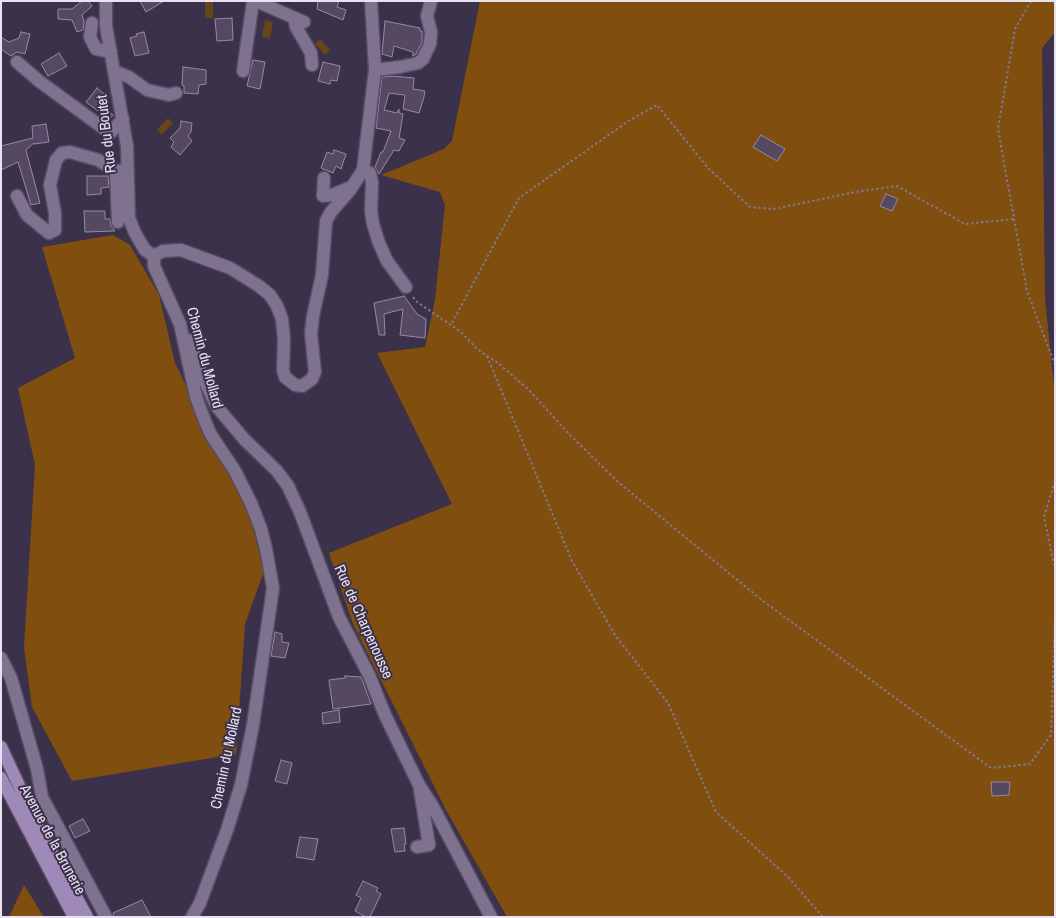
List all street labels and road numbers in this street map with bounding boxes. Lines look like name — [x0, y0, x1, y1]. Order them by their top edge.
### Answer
street label: Rue du Boutet — [93, 94, 121, 174]
street label: Chemin du Mollard — [182, 305, 226, 411]
street label: Rue de Charpenousse — [330, 562, 396, 682]
street label: Chemin du Mollard — [207, 705, 247, 811]
street label: Avenue de la Brunerie — [15, 782, 89, 898]

